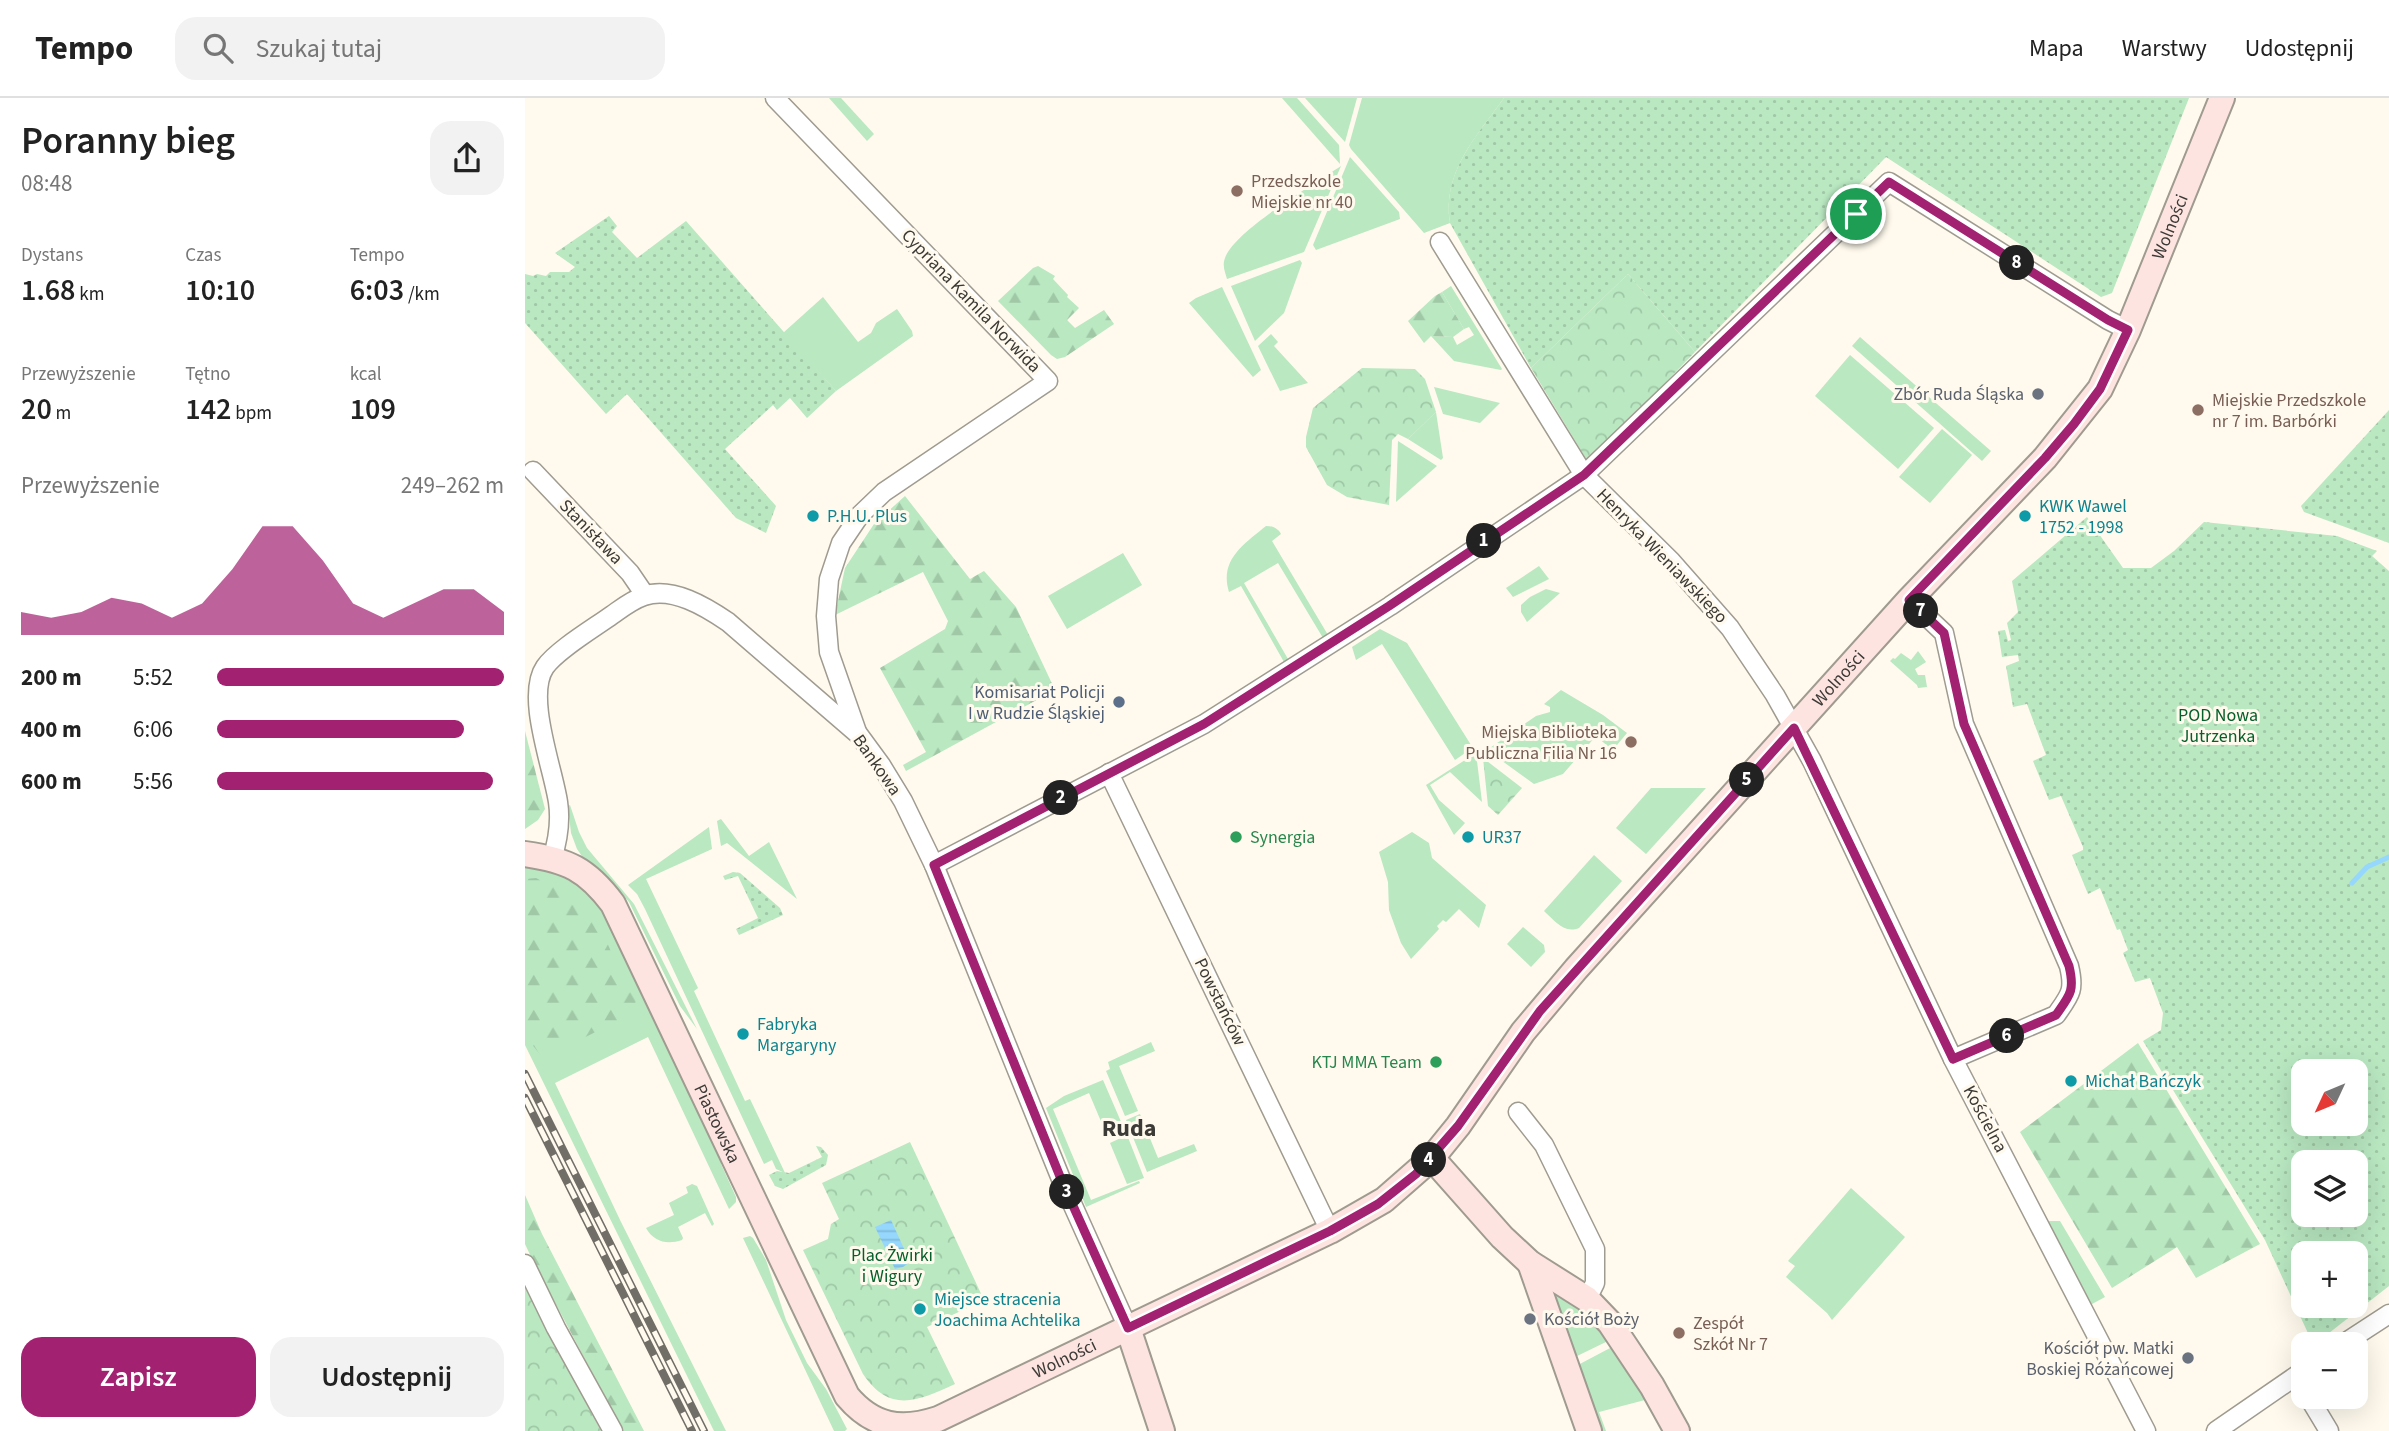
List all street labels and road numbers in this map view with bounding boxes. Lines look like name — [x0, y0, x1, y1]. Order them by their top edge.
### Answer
street label: Wolności — [2145, 190, 2194, 263]
street label: Cypriana Kamila Norwida — [896, 224, 1046, 378]
street label: Henryka Wieniawskiego — [1591, 483, 1733, 629]
street label: Stanisława — [554, 494, 628, 570]
street label: Wolności — [1806, 645, 1871, 712]
street label: Bankowa — [847, 729, 907, 801]
street label: Powstańców — [1188, 954, 1252, 1050]
street label: Piastowska — [688, 1080, 747, 1167]
street label: Kościelna — [1957, 1081, 2013, 1157]
street label: Wolności — [1028, 1332, 1101, 1384]

